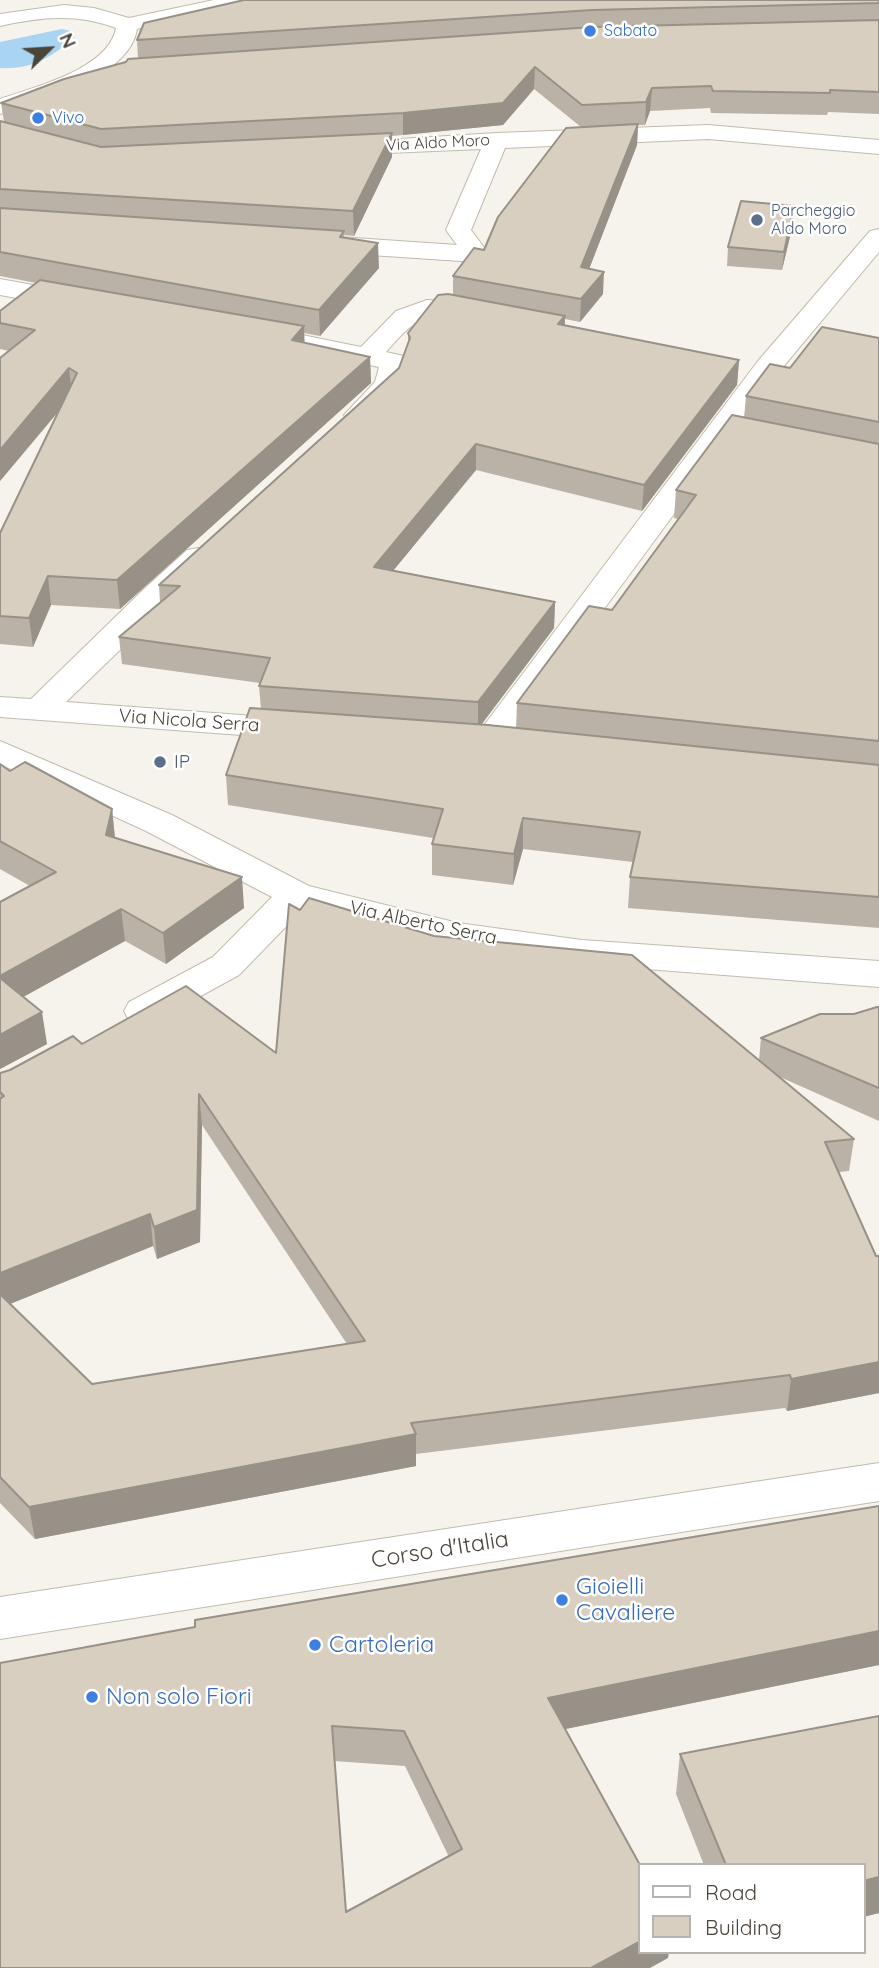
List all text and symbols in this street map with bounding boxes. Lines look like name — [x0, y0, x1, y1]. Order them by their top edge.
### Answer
north arrow — [14, 14, 84, 84]
place label: Sabato — [604, 21, 657, 41]
marker: Sabato — [582, 23, 598, 39]
text: N — [54, 29, 82, 52]
place label: Vivo — [52, 108, 84, 128]
marker: Vivo — [30, 110, 46, 126]
street label: Via Aldo Moro — [386, 131, 490, 155]
place label: Parcheggio Aldo Moro — [771, 201, 855, 239]
marker: Parcheggio Aldo Moro — [749, 212, 765, 228]
street label: Via Nicola Serra — [118, 705, 260, 737]
place label: IP — [174, 751, 190, 773]
marker: IP — [152, 754, 168, 770]
street label: Via Alberto Serra — [347, 896, 499, 950]
street label: Corso d'Italia — [369, 1526, 511, 1574]
place label: Gioielli Cavaliere — [576, 1573, 675, 1627]
marker: Gioielli Cavaliere — [554, 1592, 570, 1608]
place label: Cartoleria — [329, 1631, 434, 1659]
marker: Cartoleria — [307, 1637, 323, 1653]
place label: Non solo Fiori — [106, 1683, 252, 1711]
marker: Non solo Fiori — [84, 1689, 100, 1705]
legend — [638, 1863, 865, 1954]
text: Road — [705, 1879, 757, 1905]
text: Building — [705, 1914, 782, 1940]

